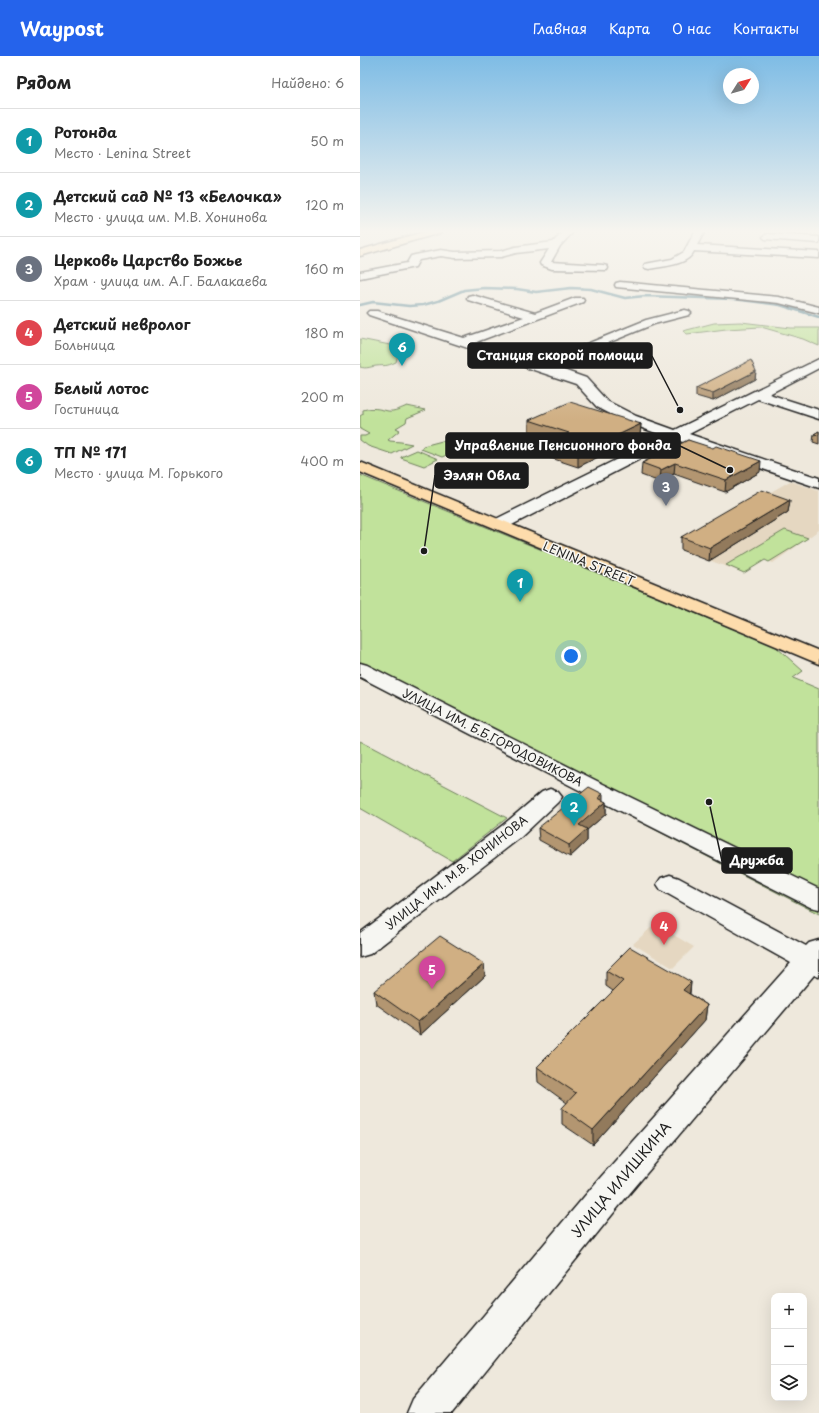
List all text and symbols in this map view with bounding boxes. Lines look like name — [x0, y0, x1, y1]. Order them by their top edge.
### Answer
text: Waypost — [20, 14, 104, 42]
text: Главная — [533, 18, 587, 39]
text: Карта — [609, 18, 650, 39]
text: О нас — [672, 18, 711, 39]
text: Контакты — [733, 18, 799, 39]
north arrow — [723, 68, 759, 104]
text: Рядом — [16, 69, 71, 95]
text: Найдено: 6 — [271, 73, 344, 92]
text: Ротонда — [54, 120, 117, 143]
text: 1 — [26, 131, 32, 150]
text: 50 m — [310, 131, 344, 150]
text: Место · Lenina Street — [54, 143, 191, 162]
text: Детский сад № 13 «Белочка» — [54, 184, 282, 207]
text: 2 — [24, 195, 34, 214]
text: 120 m — [305, 195, 344, 214]
text: Место · улица им. М.В. Хонинова — [54, 207, 267, 226]
text: Церковь Царство Божье — [54, 248, 242, 271]
text: 3 — [25, 259, 33, 278]
text: 160 m — [305, 259, 344, 278]
text: Храм · улица им. А.Г. Балакаева — [54, 271, 267, 290]
text: Детский невролог — [54, 312, 190, 335]
text: 4 — [25, 323, 33, 342]
text: 180 m — [305, 323, 344, 342]
pin: 6 — [389, 333, 415, 366]
text: Больница — [54, 335, 115, 354]
callout: Станция скорой помощи — [468, 343, 652, 368]
text: Станция скорой помощи — [477, 345, 643, 364]
text: Белый лотос — [54, 376, 149, 399]
text: 5 — [25, 387, 33, 406]
text: 200 m — [301, 387, 344, 406]
text: Гостиница — [54, 399, 119, 418]
callout: Управление Пенсионного фонда — [446, 433, 680, 458]
text: Управление Пенсионного фонда — [454, 435, 672, 454]
text: ТП № 171 — [54, 440, 126, 463]
text: 6 — [24, 451, 34, 470]
text: 400 m — [301, 451, 344, 470]
text: Место · улица М. Горького — [54, 463, 223, 482]
callout: Ээлян Овла — [435, 463, 528, 488]
text: Ээлян Овла — [443, 465, 521, 484]
pin: 3 — [653, 473, 679, 506]
street label: LENINA STREET — [540, 536, 638, 590]
pin: 1 — [507, 569, 533, 602]
your location — [561, 646, 581, 666]
street label: УЛИЦА ИМ. Б.Б.ГОРОДОВИКОВА — [400, 684, 586, 790]
pin: 2 — [561, 793, 587, 826]
street label: УЛИЦА ИМ. М.В. ХОНИНОВА — [381, 811, 531, 933]
callout: Дружба — [722, 848, 792, 873]
text: Дружба — [729, 850, 784, 869]
pin: 4 — [651, 912, 677, 945]
pin: 5 — [419, 956, 445, 989]
street label: УЛИЦА ИЛИШКИНА — [566, 1116, 676, 1241]
map controls — [771, 1293, 807, 1401]
button: + — [771, 1293, 807, 1329]
button: − — [771, 1329, 807, 1365]
button: layers — [771, 1365, 807, 1401]

